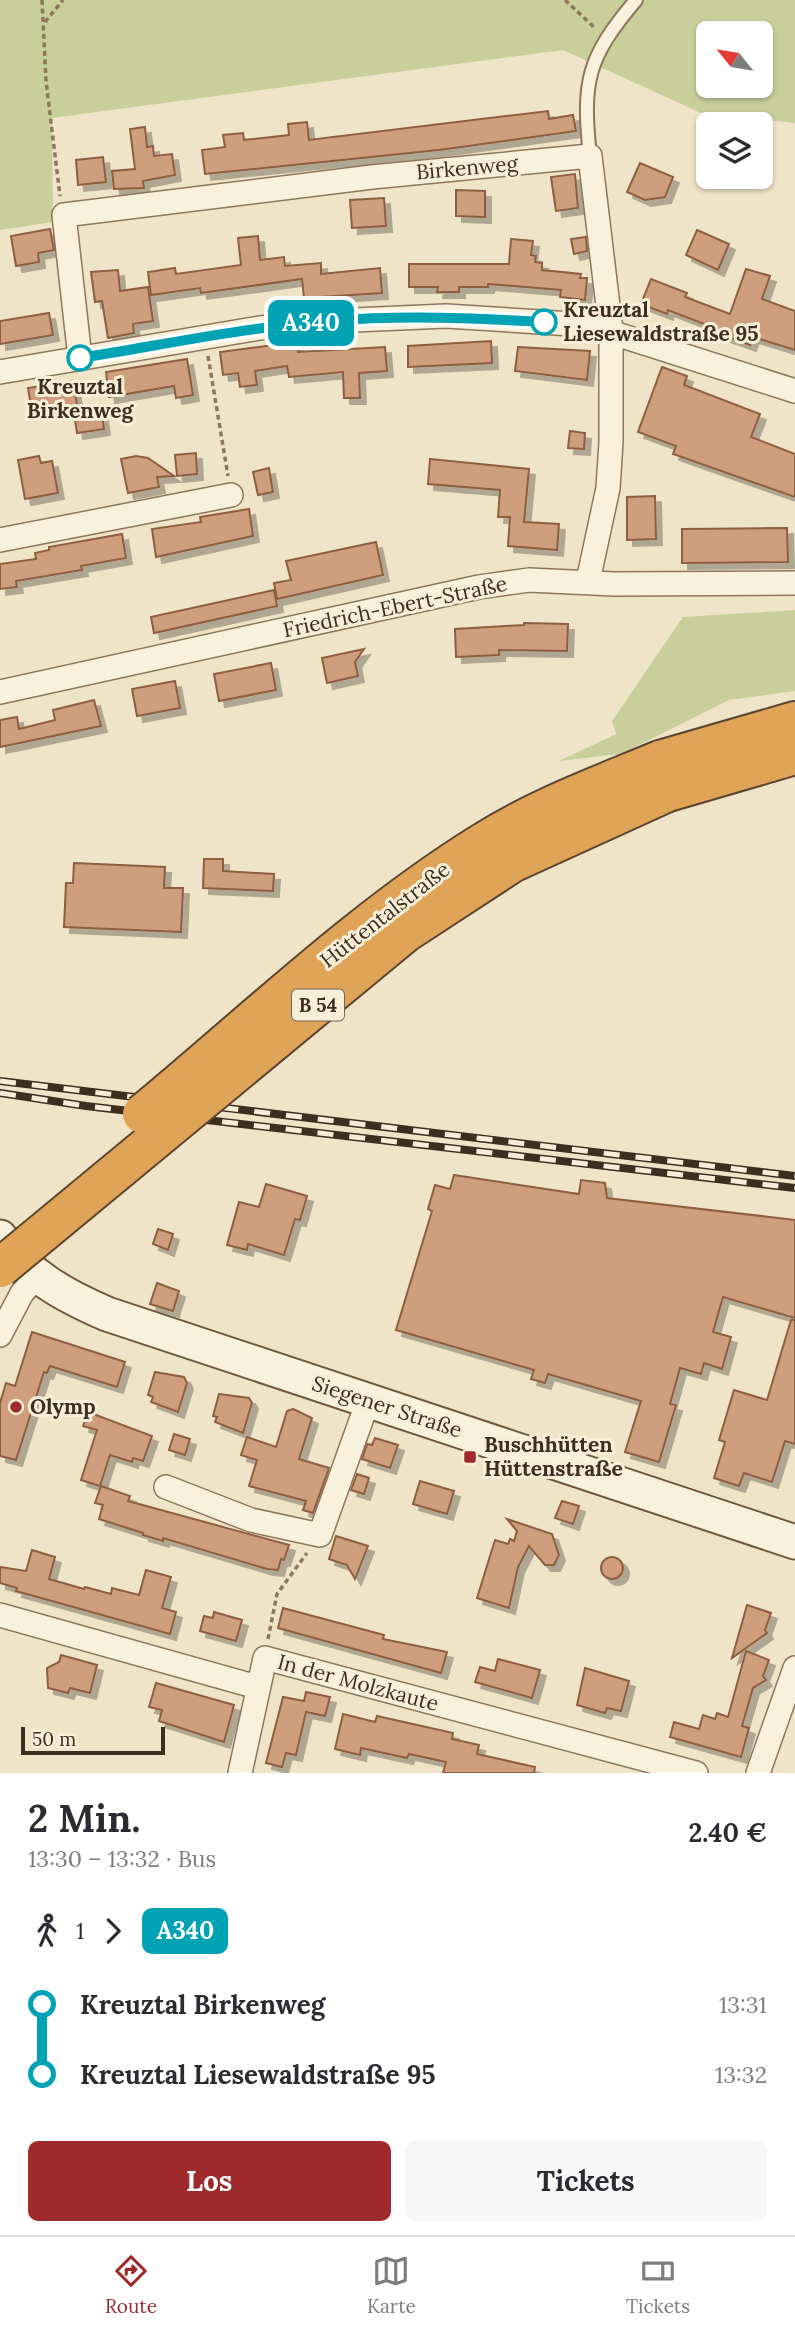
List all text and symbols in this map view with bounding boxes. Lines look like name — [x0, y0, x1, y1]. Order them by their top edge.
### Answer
north arrow — [696, 21, 774, 98]
map controls — [696, 21, 773, 189]
button: layers — [696, 112, 773, 189]
street label: Birkenweg — [415, 150, 519, 185]
place label: Kreuztal Liesewaldstraße 95 — [563, 296, 759, 347]
line badge: A340 — [262, 300, 360, 346]
text: A340 — [282, 307, 340, 338]
marker: Kreuztal Liesewaldstraße 95 — [531, 309, 557, 335]
marker: Kreuztal Birkenweg — [67, 345, 93, 371]
place label: Kreuztal Birkenweg — [27, 373, 135, 424]
street label: Friedrich-Ebert-Straße — [280, 570, 509, 643]
street label: Hüttentalstraße — [315, 856, 455, 974]
road number: B 54 — [292, 990, 344, 1021]
street label: Siegener Straße — [309, 1370, 466, 1443]
place label: Olymp — [30, 1393, 96, 1420]
marker: Olymp — [8, 1399, 24, 1415]
place label: Buschhütten Hüttenstraße — [484, 1431, 623, 1482]
marker: Buschhütten Hüttenstraße — [462, 1449, 478, 1465]
street label: In der Molzkaute — [275, 1648, 442, 1717]
scale bar — [21, 1724, 164, 1756]
text: 50 m — [32, 1727, 76, 1751]
text: 2 Min. — [28, 1794, 140, 1842]
text: 2.40 € — [688, 1816, 767, 1849]
text: 13:30 – 13:32 · Bus — [28, 1844, 216, 1873]
icon: walk — [28, 1912, 66, 1950]
icon: forward — [94, 1912, 132, 1950]
text: A340 — [156, 1915, 214, 1946]
text: 1 — [76, 1916, 84, 1945]
text: Kreuztal Birkenweg — [80, 1988, 325, 2021]
text: 13:31 — [719, 1990, 767, 2019]
text: Kreuztal Liesewaldstraße 95 — [80, 2058, 435, 2091]
text: 13:32 — [715, 2060, 767, 2089]
button: Los — [28, 2141, 391, 2221]
button: Tickets — [405, 2141, 767, 2221]
tab: Route — [105, 2252, 157, 2318]
tab: Karte — [367, 2252, 416, 2318]
tab: Tickets — [626, 2252, 690, 2318]

